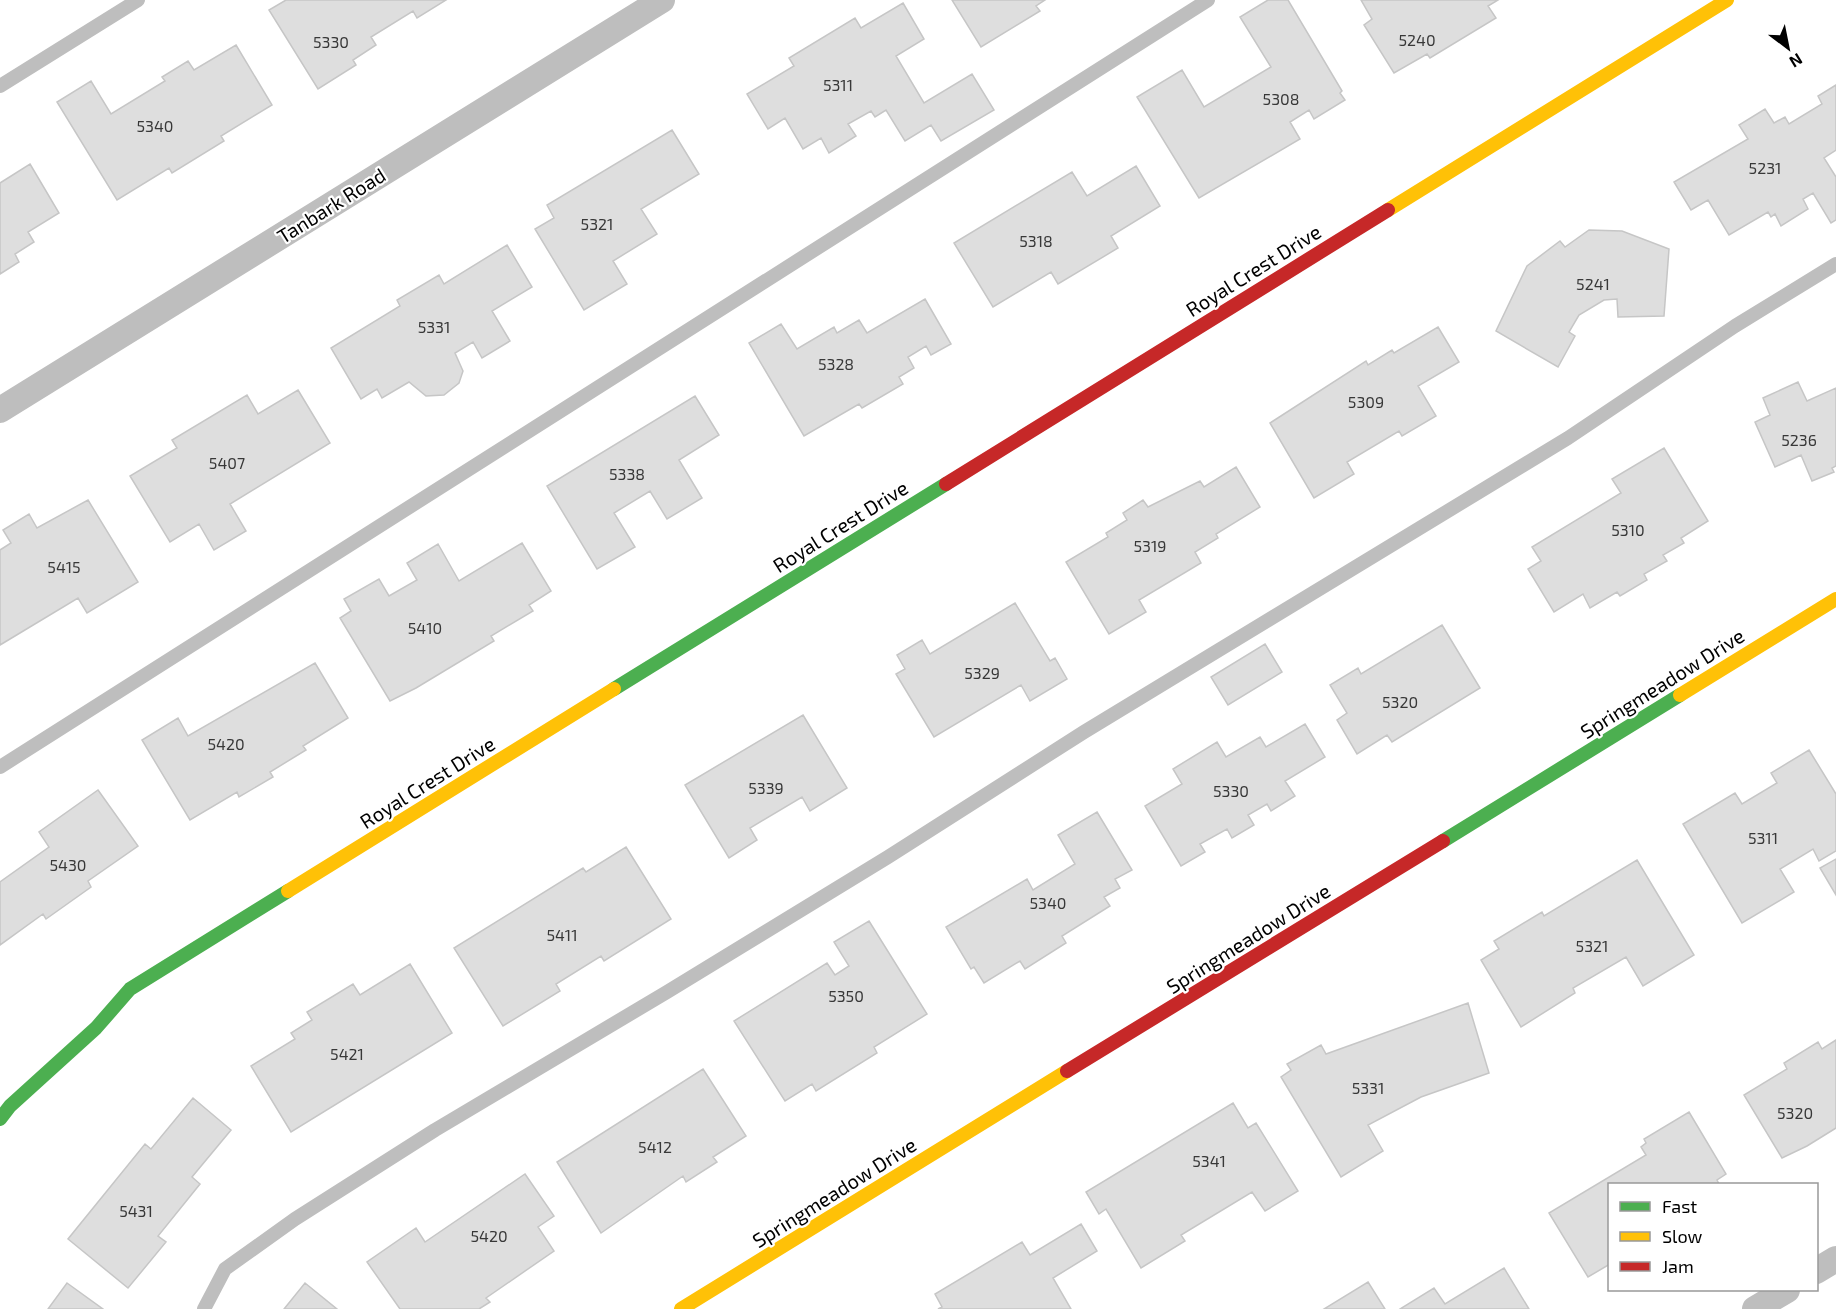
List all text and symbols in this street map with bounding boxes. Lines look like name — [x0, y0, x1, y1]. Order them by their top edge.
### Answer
north arrow — [1758, 18, 1818, 78]
house number: 5240 — [1398, 30, 1436, 49]
house number: 5330 — [313, 32, 349, 51]
text: N — [1786, 50, 1806, 72]
house number: 5311 — [823, 75, 853, 94]
house number: 5308 — [1263, 89, 1299, 108]
house number: 5340 — [137, 116, 173, 135]
house number: 5231 — [1749, 158, 1781, 177]
street label: Tanbark Road — [272, 162, 390, 248]
house number: 5321 — [581, 214, 613, 233]
street label: Royal Crest Drive — [1181, 219, 1325, 321]
house number: 5318 — [1019, 231, 1053, 250]
house number: 5241 — [1576, 274, 1610, 293]
house number: 5331 — [418, 317, 450, 336]
house number: 5328 — [818, 354, 854, 373]
house number: 5309 — [1348, 392, 1384, 411]
house number: 5236 — [1781, 430, 1817, 449]
house number: 5407 — [209, 453, 245, 472]
house number: 5338 — [609, 464, 645, 483]
street label: Royal Crest Drive — [768, 475, 912, 577]
house number: 5310 — [1611, 520, 1645, 539]
house number: 5319 — [1134, 536, 1167, 555]
house number: 5415 — [47, 557, 81, 576]
house number: 5410 — [408, 618, 442, 637]
street label: Springmeadow Drive — [1576, 623, 1748, 743]
house number: 5329 — [964, 663, 1000, 682]
house number: 5320 — [1382, 692, 1418, 711]
street label: Royal Crest Drive — [355, 731, 499, 833]
house number: 5420 — [207, 734, 245, 753]
house number: 5339 — [748, 778, 784, 797]
house number: 5330 — [1213, 781, 1249, 800]
house number: 5311 — [1748, 828, 1778, 847]
house number: 5430 — [50, 855, 86, 874]
street label: Springmeadow Drive — [1162, 878, 1334, 998]
house number: 5340 — [1030, 893, 1066, 912]
house number: 5411 — [546, 925, 578, 944]
house number: 5321 — [1576, 936, 1608, 955]
house number: 5350 — [828, 986, 864, 1005]
house number: 5421 — [330, 1044, 364, 1063]
house number: 5331 — [1352, 1078, 1384, 1097]
house number: 5320 — [1777, 1103, 1813, 1122]
street label: Springmeadow Drive — [748, 1132, 920, 1252]
house number: 5412 — [638, 1137, 672, 1156]
house number: 5341 — [1192, 1151, 1226, 1170]
legend — [1608, 1183, 1818, 1291]
text: Fast — [1662, 1195, 1697, 1217]
house number: 5431 — [119, 1201, 153, 1220]
text: Slow — [1662, 1225, 1703, 1247]
house number: 5420 — [470, 1226, 508, 1245]
text: Jam — [1662, 1255, 1694, 1277]

